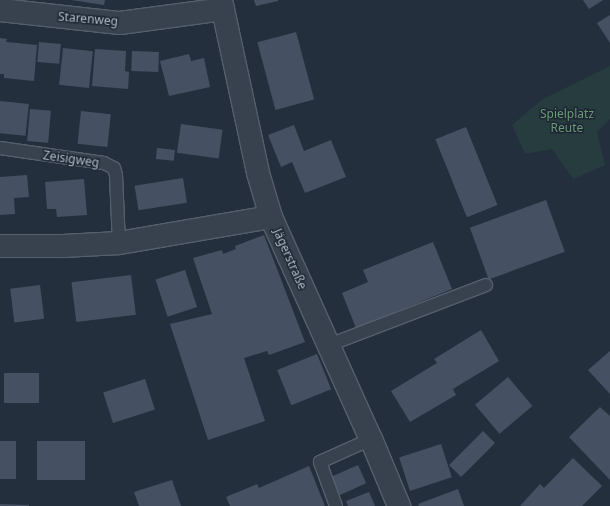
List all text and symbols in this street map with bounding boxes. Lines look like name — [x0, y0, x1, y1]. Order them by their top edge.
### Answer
street label: Starenweg — [57, 9, 119, 29]
park label: Spielplatz Reute — [540, 107, 594, 135]
street label: Zeisigweg — [42, 148, 100, 170]
street label: Jägerstraße — [270, 226, 310, 292]

